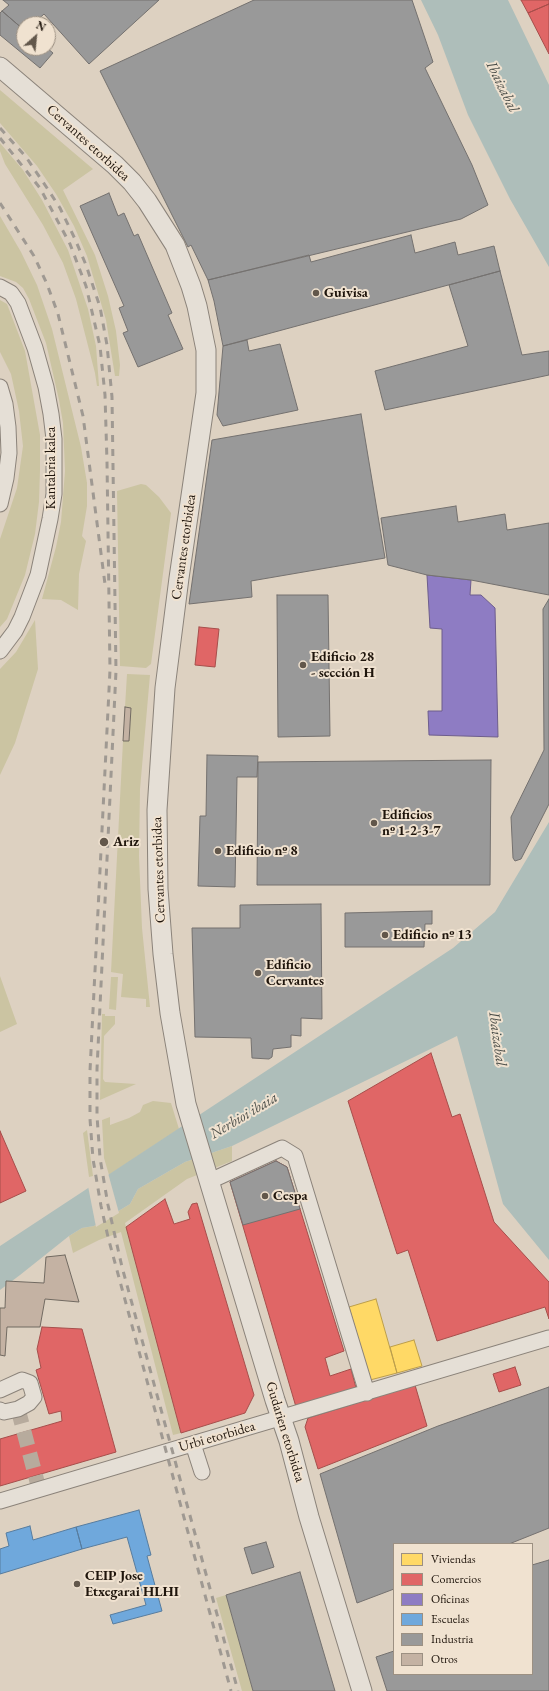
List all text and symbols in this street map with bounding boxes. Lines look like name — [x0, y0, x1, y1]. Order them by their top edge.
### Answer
north arrow — [16, 16, 56, 56]
text: N — [34, 18, 48, 34]
water label: Ibaizabal — [482, 58, 522, 116]
street label: Cervantes etorbidea — [43, 101, 133, 185]
place label: Guivisa — [324, 285, 368, 301]
marker: Guivisa — [311, 288, 321, 298]
street label: Kantabria kalea — [43, 427, 59, 509]
street label: Cervantes etorbidea — [168, 493, 200, 601]
place label: Edificio 28 - sección H — [311, 649, 375, 682]
marker: Edificio 28 - sección H — [298, 660, 308, 670]
place label: Edificios nº 1-2-3-7 — [382, 807, 441, 840]
street label: Cervantes etorbidea — [149, 817, 169, 923]
marker: Edificios nº 1-2-3-7 — [369, 818, 379, 828]
place label: Ariz — [113, 834, 139, 850]
marker: Ariz — [98, 836, 110, 848]
place label: Edificio nº 8 — [226, 843, 298, 859]
marker: Edificio nº 8 — [213, 846, 223, 856]
place label: Edificio nº 13 — [393, 927, 472, 943]
marker: Edificio nº 13 — [380, 930, 390, 940]
place label: Edificio Cervantes — [266, 957, 324, 990]
marker: Edificio Cervantes — [253, 968, 263, 978]
water label: Ibaizabal — [484, 1011, 510, 1067]
water label: Nerbioi ibaia — [207, 1089, 281, 1143]
place label: Cespa — [273, 1188, 308, 1204]
marker: Cespa — [260, 1191, 270, 1201]
street label: Gudarien etorbidea — [262, 1380, 308, 1484]
street label: Urbi etorbidea — [177, 1418, 257, 1456]
legend — [393, 1543, 533, 1675]
text: Viviendas — [431, 1551, 476, 1567]
place label: CEIP Jose Etxegarai HLHI — [85, 1568, 179, 1600]
text: Comercios — [431, 1571, 481, 1587]
marker: CEIP Jose Etxegarai HLHI — [72, 1579, 82, 1589]
text: Oficinas — [431, 1591, 469, 1607]
text: Escuelas — [431, 1611, 469, 1627]
text: Industria — [431, 1631, 473, 1647]
text: Otros — [431, 1651, 458, 1667]

